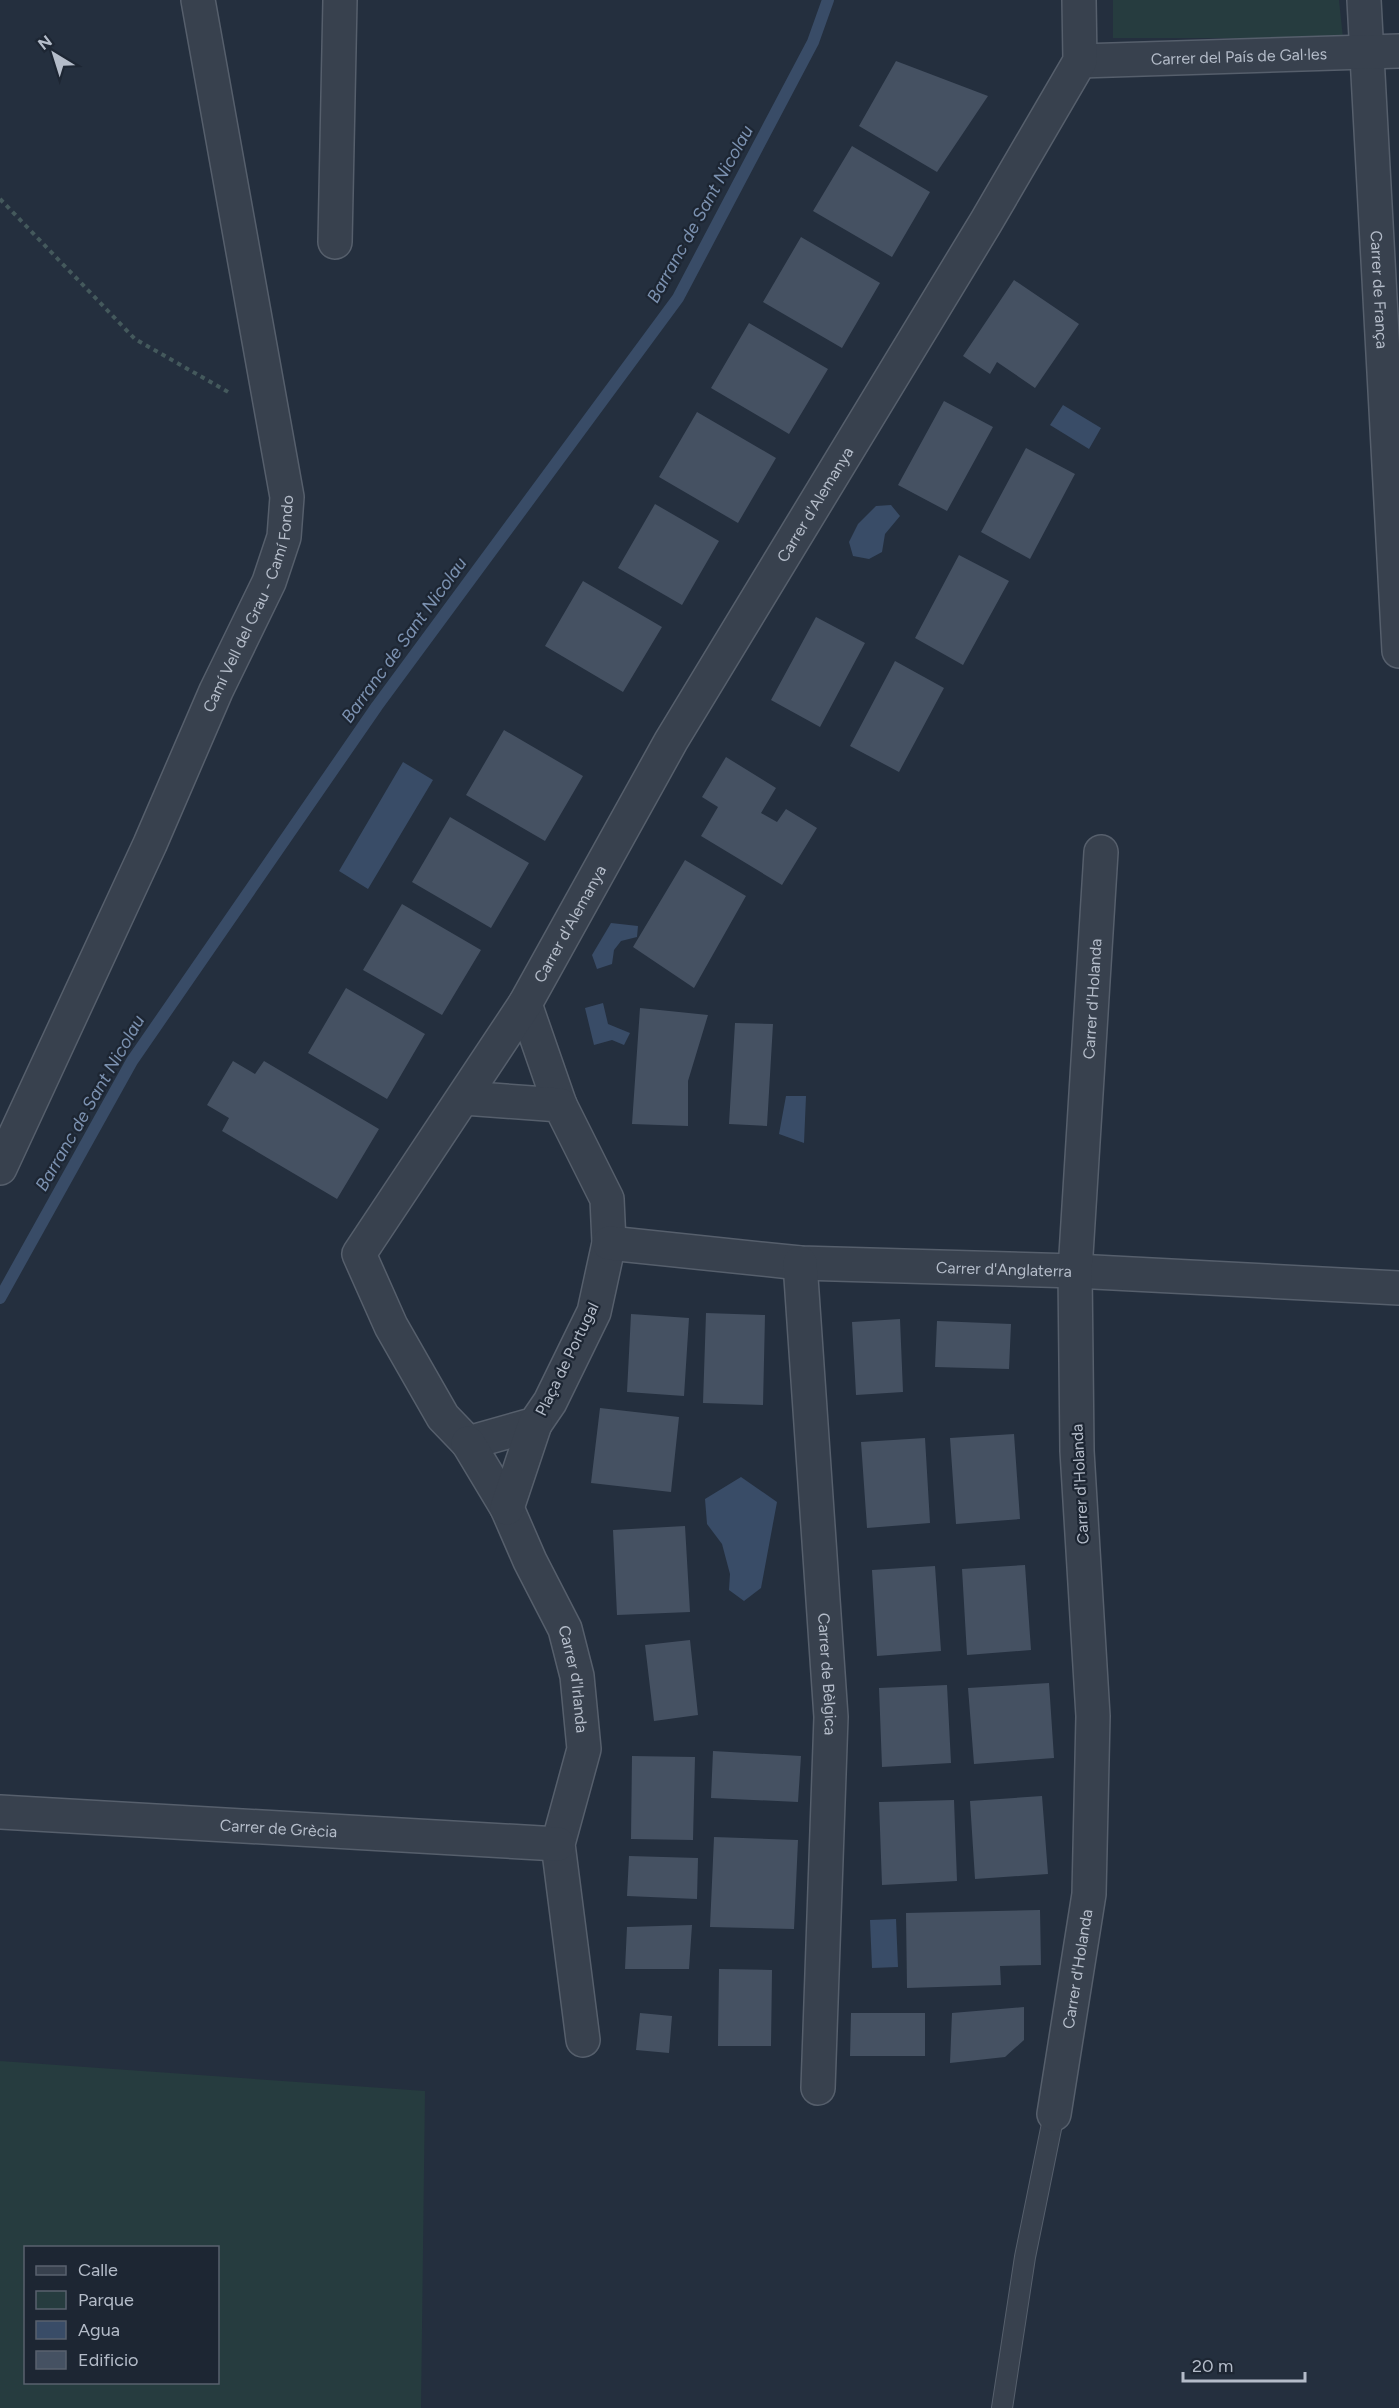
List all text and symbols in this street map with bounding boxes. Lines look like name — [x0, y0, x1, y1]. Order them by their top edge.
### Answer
north arrow — [24, 24, 84, 84]
text: N — [34, 31, 56, 54]
street label: Carrer del País de Gal·les — [1150, 44, 1327, 68]
water label: Barranc de Sant Nicolau — [642, 121, 758, 307]
street label: Carrer de França — [1367, 230, 1392, 349]
street label: Carrer d'Alemanya — [772, 443, 857, 565]
street label: Camí Vell del Grau - Camí Fondo — [199, 494, 297, 715]
water label: Barranc de Sant Nicolau — [336, 553, 472, 727]
street label: Carrer d'Alemanya — [529, 862, 610, 986]
street label: Carrer d'Holanda — [1079, 938, 1105, 1060]
water label: Barranc de Sant Nicolau — [31, 1011, 149, 1195]
street label: Carrer d'Anglaterra — [936, 1257, 1072, 1280]
street label: Plaça de Portugal — [531, 1299, 603, 1419]
street label: Carrer d'Holanda — [1067, 1423, 1093, 1545]
street label: Carrer de Bèlgica — [814, 1612, 841, 1736]
street label: Carrer d'Irlanda — [555, 1623, 592, 1734]
street label: Carrer de Grècia — [219, 1815, 338, 1841]
street label: Carrer d'Holanda — [1058, 1908, 1096, 2030]
legend — [24, 2246, 219, 2384]
text: Calle — [78, 2259, 118, 2281]
text: Parque — [78, 2289, 134, 2311]
text: Agua — [78, 2319, 120, 2341]
scale bar — [1183, 2345, 1304, 2383]
text: Edificio — [78, 2349, 139, 2371]
text: 20 m — [1192, 2355, 1233, 2377]

